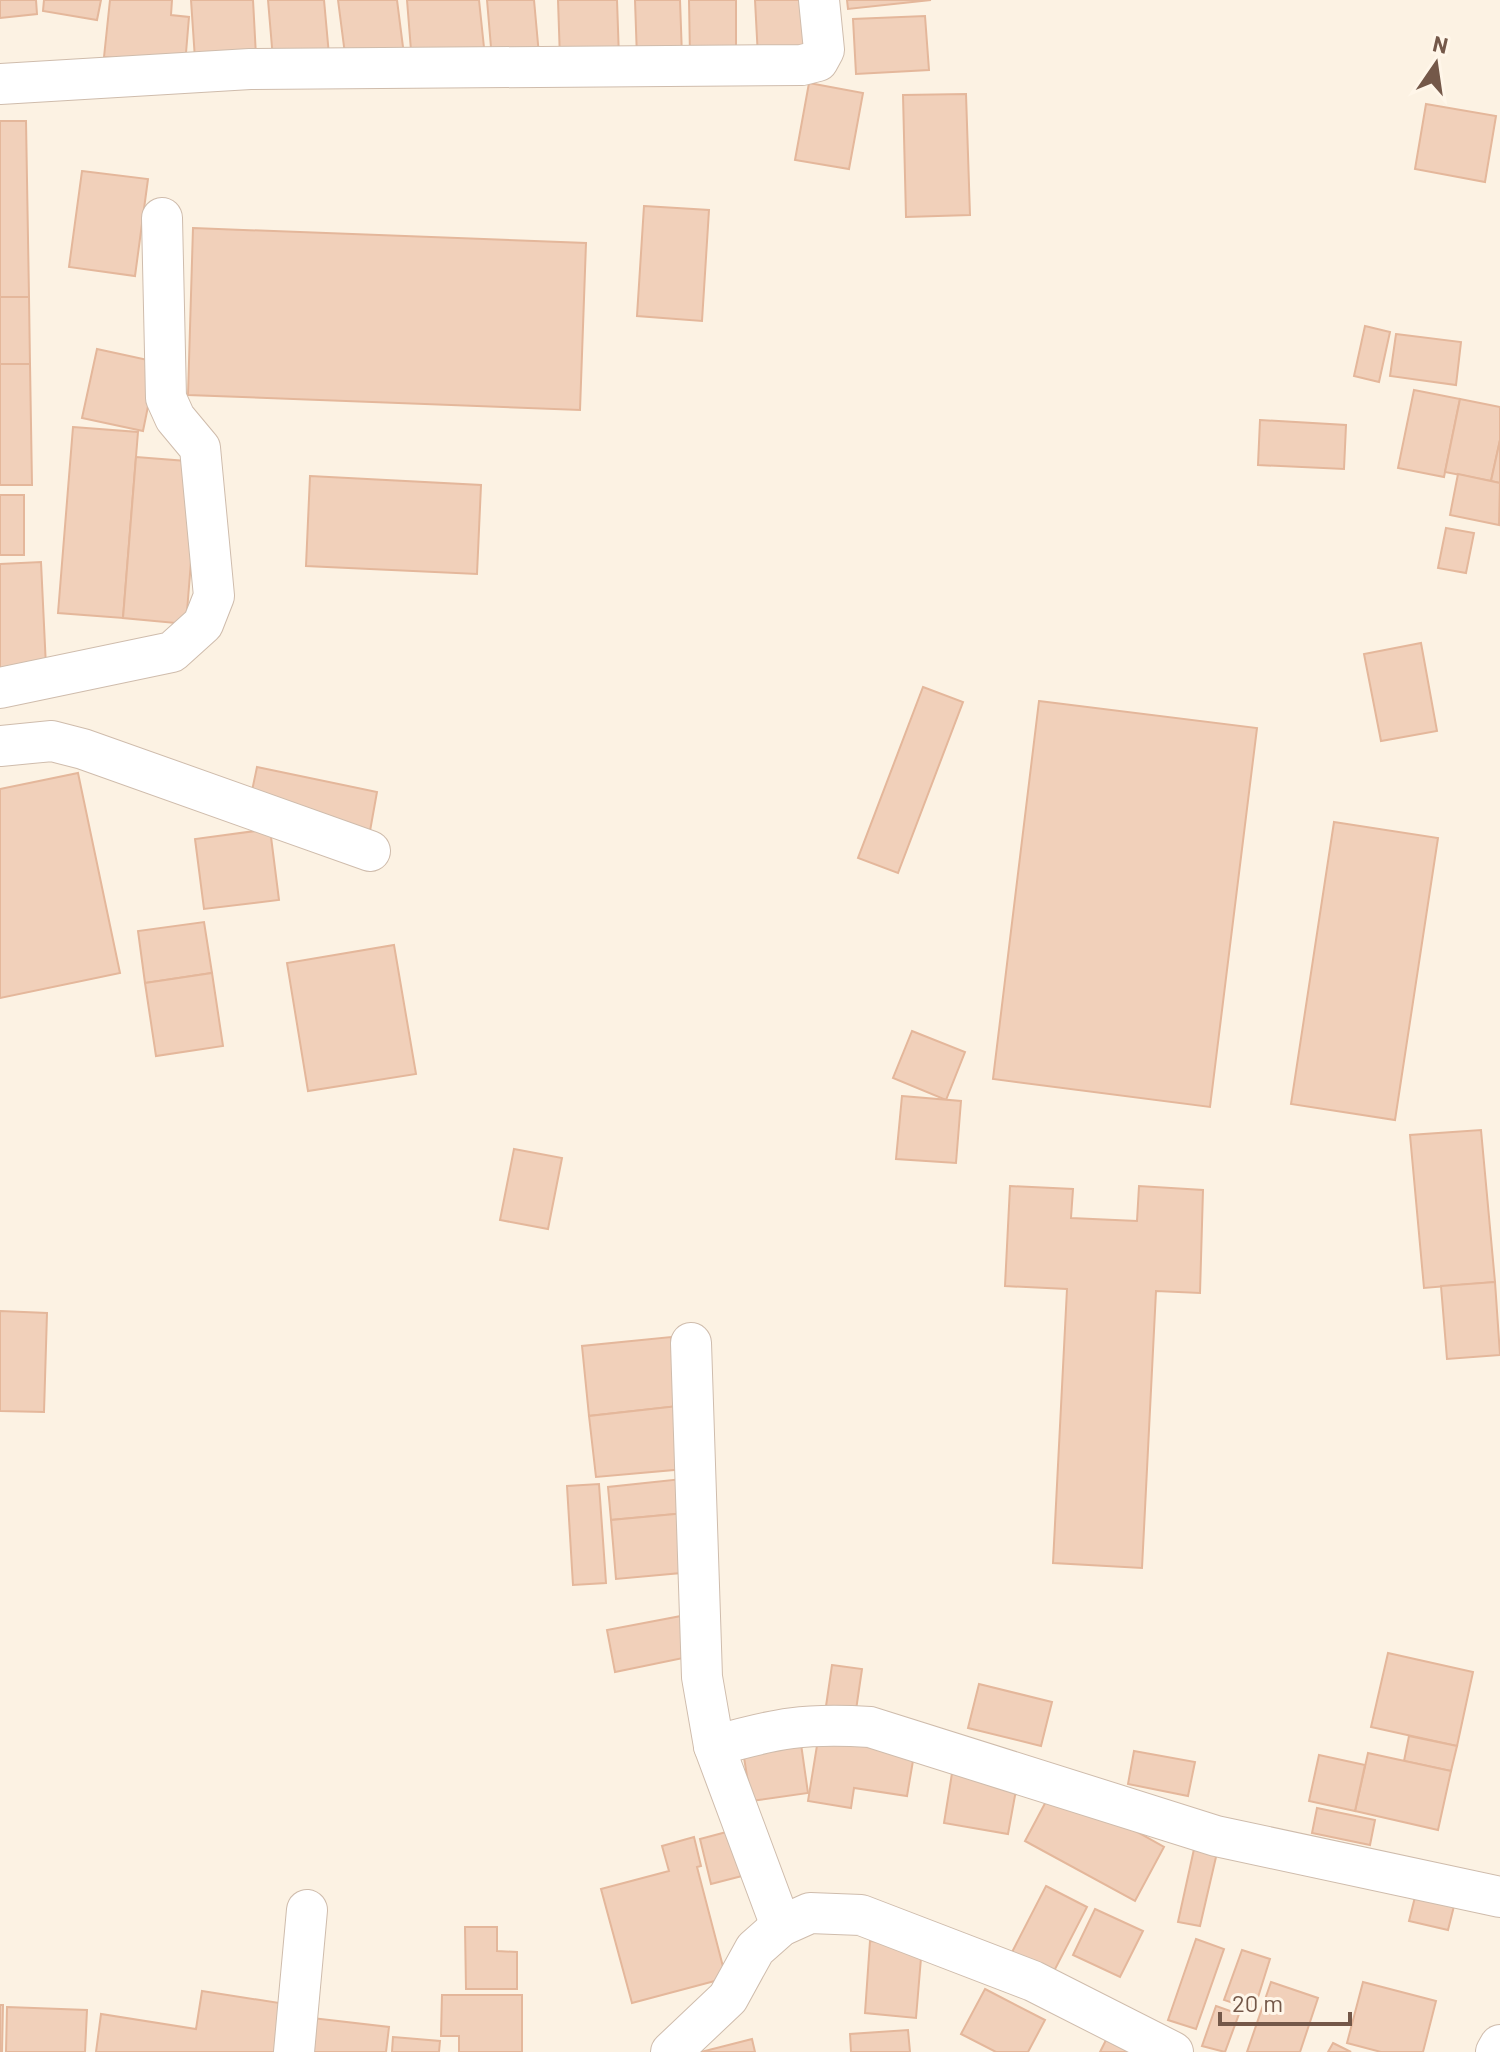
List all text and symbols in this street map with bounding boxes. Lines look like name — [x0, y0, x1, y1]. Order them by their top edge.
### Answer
north arrow — [1396, 24, 1476, 104]
text: N — [1431, 29, 1451, 58]
scale bar — [1220, 1976, 1350, 2026]
text: 20 m — [1232, 1988, 1283, 2017]

